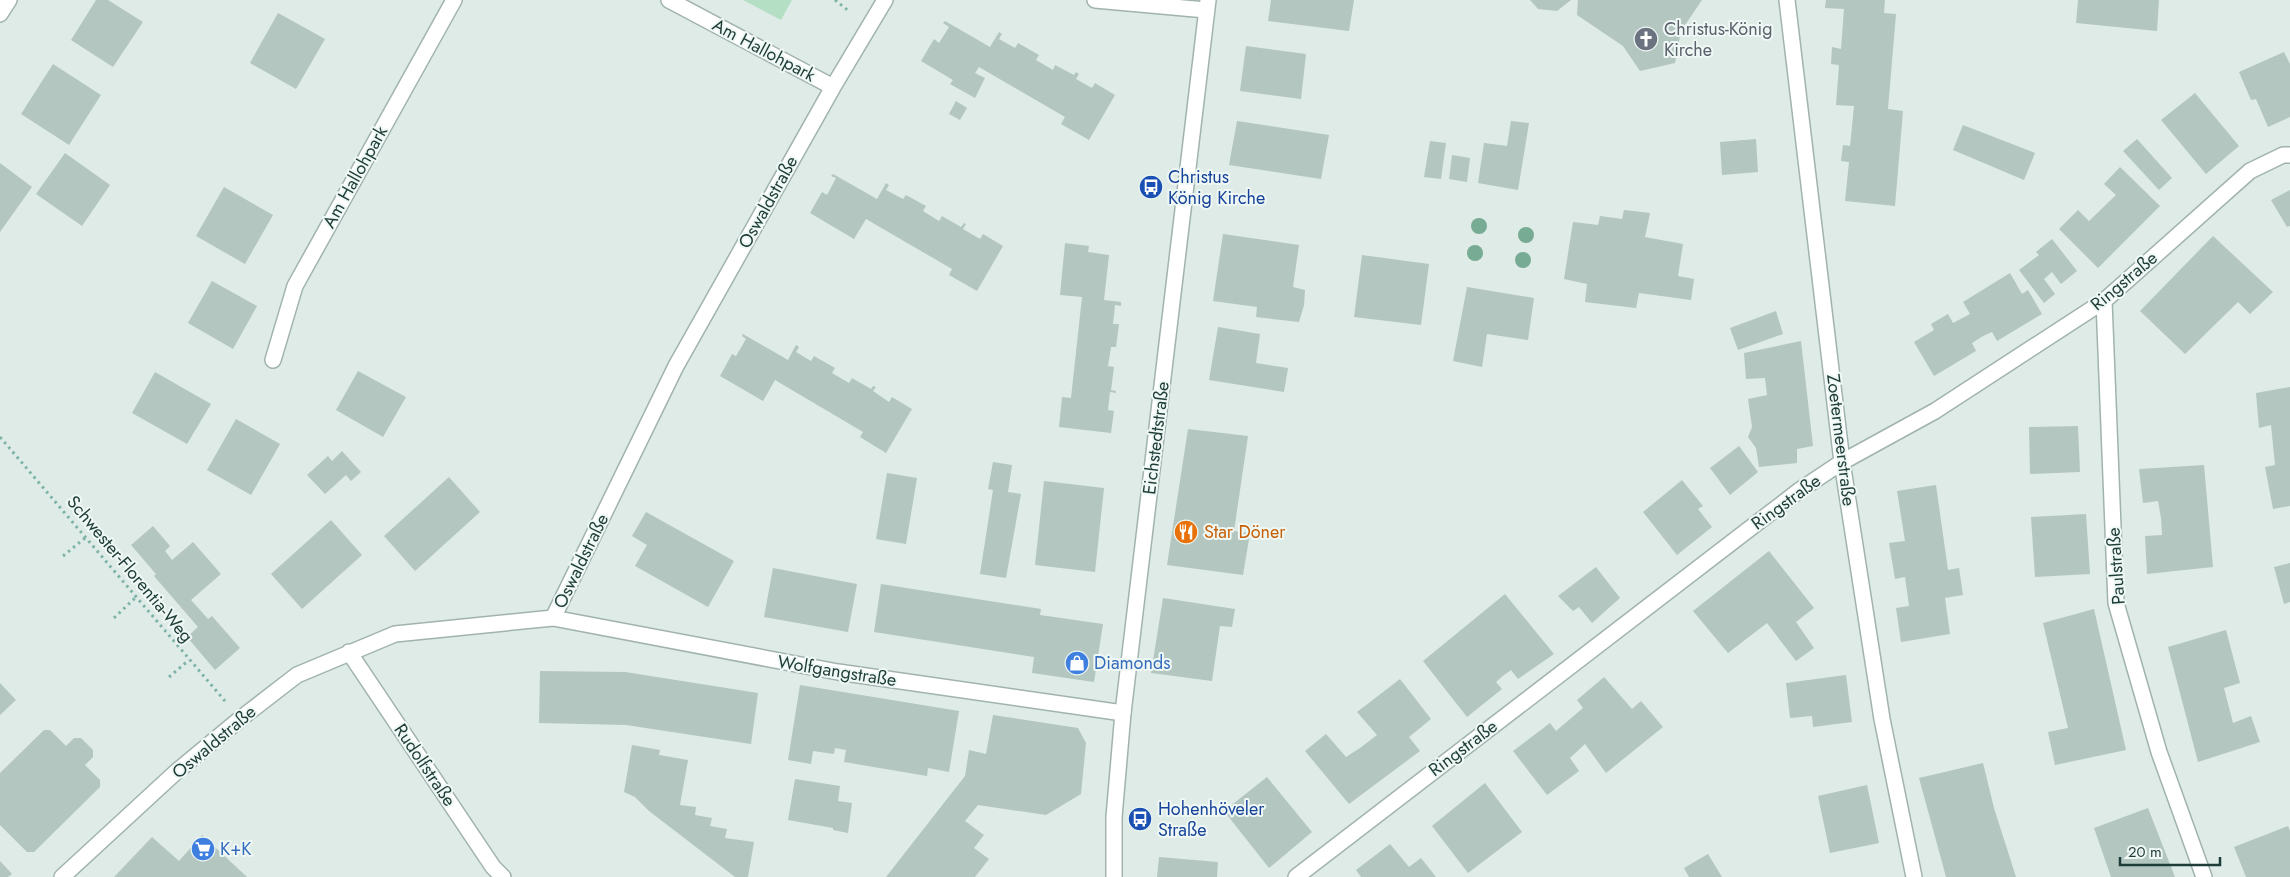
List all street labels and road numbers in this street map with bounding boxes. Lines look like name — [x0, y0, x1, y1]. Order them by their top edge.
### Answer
street label: Am Hallohpark — [708, 12, 820, 88]
street label: Am Hallohpark — [316, 121, 394, 233]
street label: Oswaldstraße — [732, 151, 804, 253]
street label: Ringstraße — [2085, 245, 2163, 317]
street label: Zoetermeerstraße — [1820, 373, 1862, 507]
street label: Eichstedtstraße — [1136, 380, 1176, 496]
street label: Ringstraße — [1746, 468, 1826, 536]
street label: Schwester-Florentia-Weg — [61, 490, 199, 648]
street label: Oswaldstraße — [547, 509, 615, 613]
street label: Paulstraße — [2100, 526, 2132, 606]
street label: Wolfgangstraße — [776, 649, 898, 693]
street label: Oswaldstraße — [166, 699, 262, 785]
street label: Ringstraße — [1423, 713, 1503, 783]
street label: Rudolfstraße — [388, 718, 462, 812]

